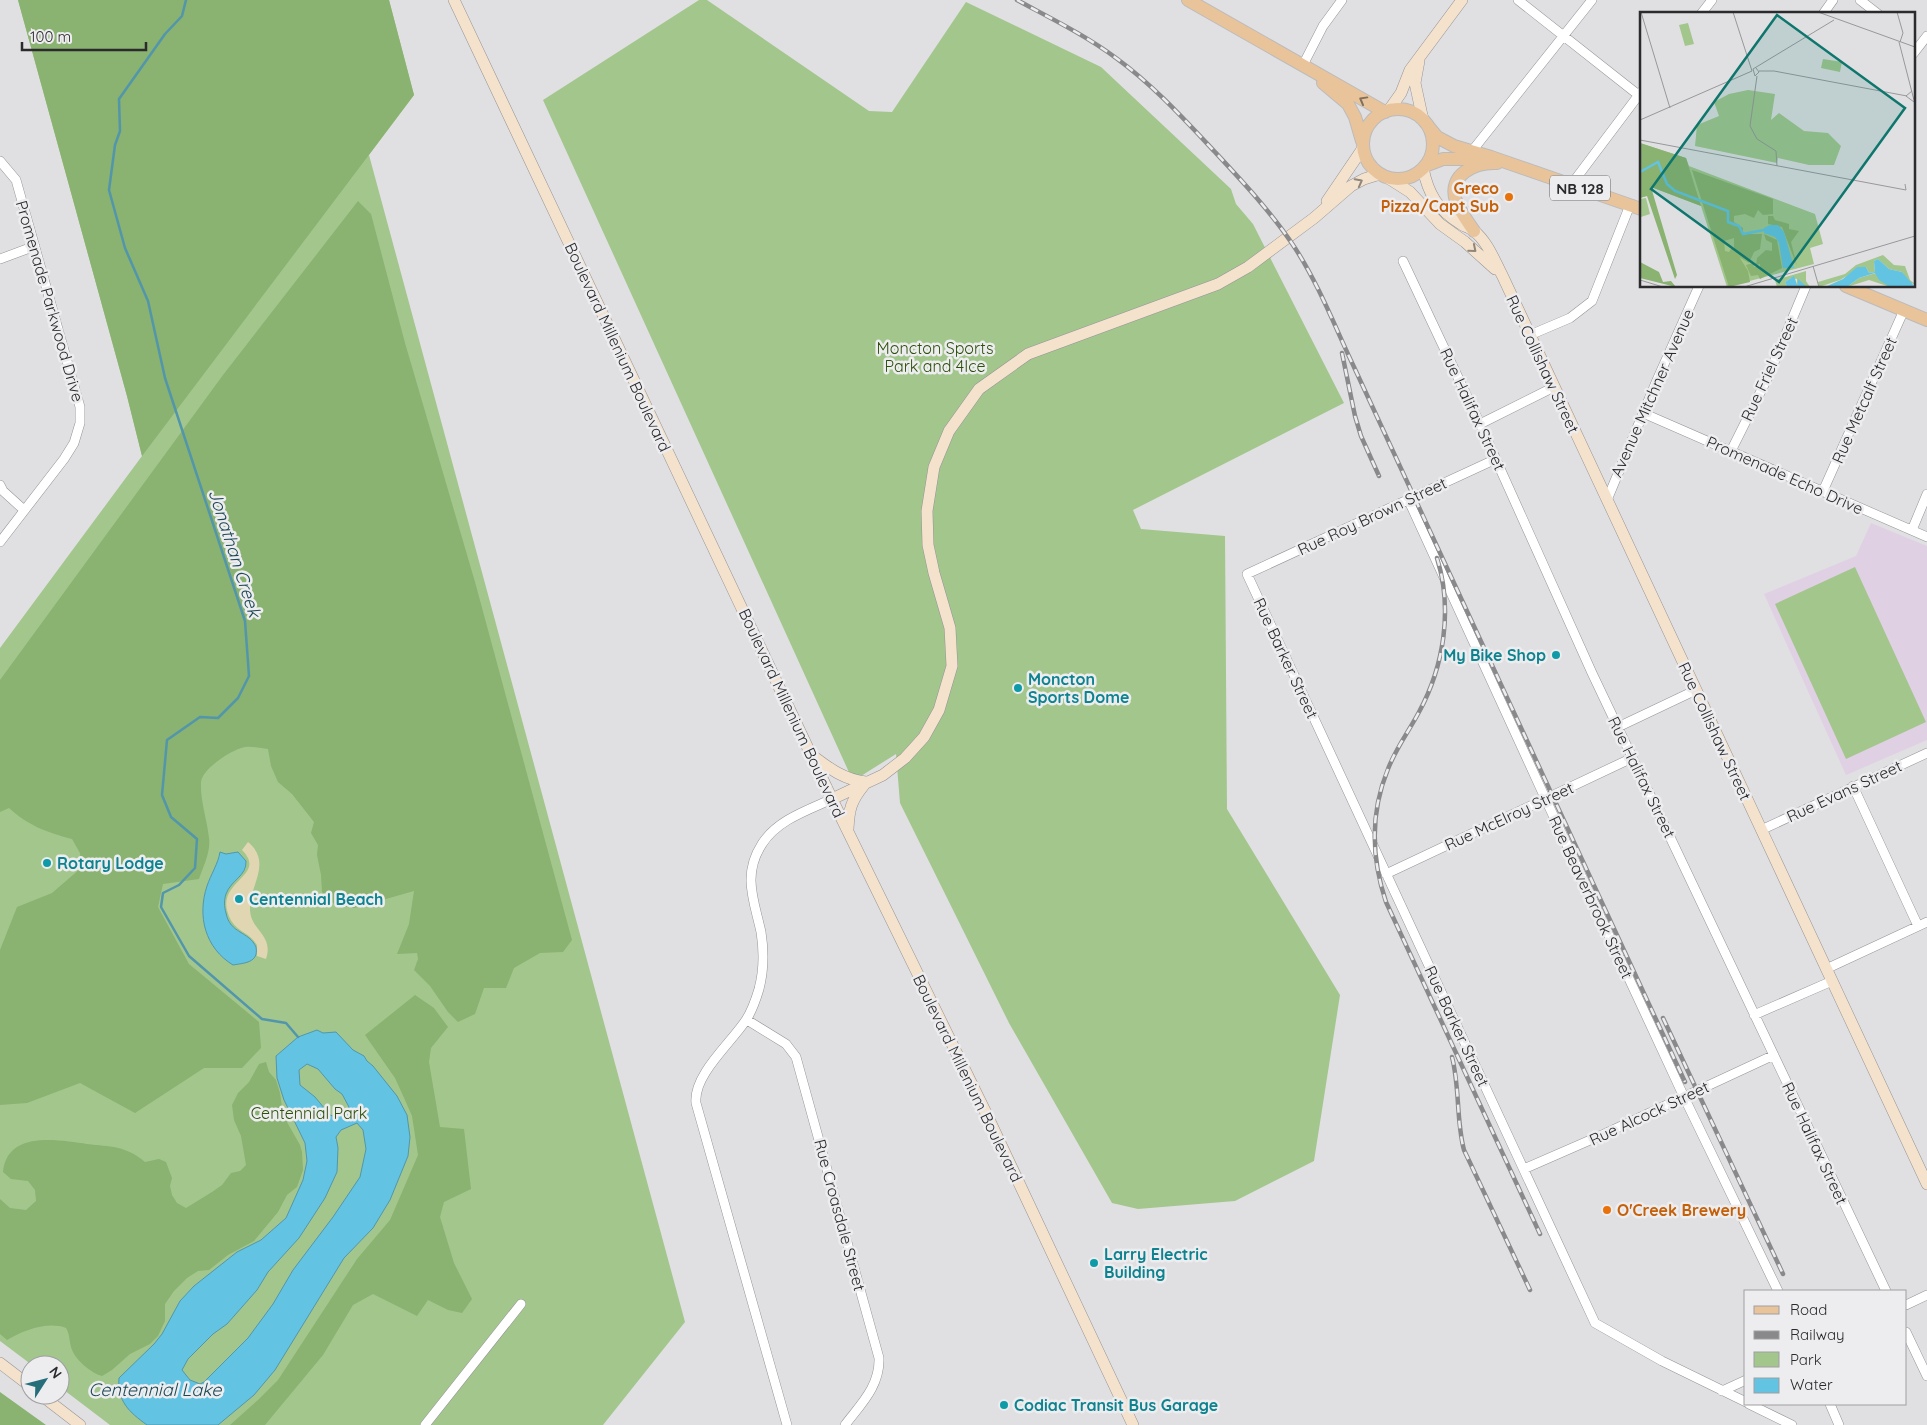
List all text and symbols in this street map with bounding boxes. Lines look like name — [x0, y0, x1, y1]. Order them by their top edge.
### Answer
inset map — [1640, 12, 1914, 288]
scale bar — [22, 20, 146, 52]
text: 100 m — [30, 27, 71, 46]
one-way arrow — [1360, 96, 1369, 106]
road number: NB 128 — [1550, 176, 1610, 200]
one-way arrow — [1354, 178, 1363, 188]
place label: Greco Pizza/Capt Sub — [1381, 178, 1499, 216]
marker: Greco Pizza/Capt Sub — [1503, 191, 1515, 203]
street label: Promenade Parkwood Drive — [12, 198, 88, 404]
street label: Boulevard Millenium Boulevard — [561, 239, 675, 455]
one-way arrow — [1467, 243, 1476, 252]
street label: Rue Collishaw Street — [1502, 292, 1584, 436]
street label: Avenue Mitchner Avenue — [1606, 306, 1698, 480]
street label: Rue Friel Street — [1736, 314, 1802, 424]
street label: Rue Metcalf Street — [1827, 334, 1901, 466]
park label: Moncton Sports Park and 4Ice — [877, 338, 993, 376]
street label: Rue Halifax Street — [1436, 345, 1510, 473]
street label: Promenade Echo Drive — [1703, 431, 1867, 519]
street label: Rue Roy Brown Street — [1294, 473, 1450, 559]
water label: Jonathan Creek — [203, 486, 267, 621]
street label: Rue Barker Street — [1249, 594, 1323, 722]
street label: Boulevard Millenium Boulevard — [735, 605, 849, 821]
place label: My Bike Shop — [1443, 645, 1546, 665]
marker: My Bike Shop — [1550, 649, 1562, 661]
street label: Rue Collishaw Street — [1674, 659, 1756, 803]
place label: Moncton Sports Dome — [1028, 669, 1129, 707]
marker: Moncton Sports Dome — [1012, 682, 1024, 694]
street label: Rue Halifax Street — [1604, 713, 1680, 841]
street label: Rue Evans Street — [1783, 756, 1905, 826]
street label: Rue McElroy Street — [1441, 777, 1577, 855]
street label: Rue Beaverbrook Street — [1545, 812, 1637, 982]
place label: Rotary Lodge — [57, 853, 164, 873]
marker: Rotary Lodge — [41, 857, 53, 869]
place label: Centennial Beach — [249, 889, 383, 909]
marker: Centennial Beach — [233, 893, 245, 905]
street label: Rue Barker Street — [1420, 962, 1494, 1090]
street label: Boulevard Millenium Boulevard — [909, 971, 1027, 1185]
street label: Rue Alcock Street — [1586, 1076, 1712, 1150]
street label: Rue Halifax Street — [1778, 1079, 1852, 1207]
park label: Centennial Park — [251, 1103, 367, 1123]
street label: Rue Croasdale Street — [810, 1137, 870, 1293]
place label: O'Creek Brewery — [1617, 1200, 1746, 1220]
marker: O'Creek Brewery — [1601, 1204, 1613, 1216]
place label: Larry Electric Building — [1104, 1244, 1207, 1282]
marker: Larry Electric Building — [1088, 1257, 1100, 1269]
legend — [1744, 1290, 1907, 1405]
text: Road — [1790, 1300, 1827, 1319]
text: Railway — [1790, 1325, 1845, 1344]
text: Park — [1790, 1350, 1822, 1369]
north arrow — [20, 1355, 70, 1405]
text: N — [45, 1363, 66, 1382]
text: Water — [1790, 1375, 1833, 1394]
water label: Centennial Lake — [88, 1378, 222, 1401]
place label: Codiac Transit Bus Garage — [1014, 1395, 1218, 1415]
marker: Codiac Transit Bus Garage — [998, 1399, 1010, 1411]

